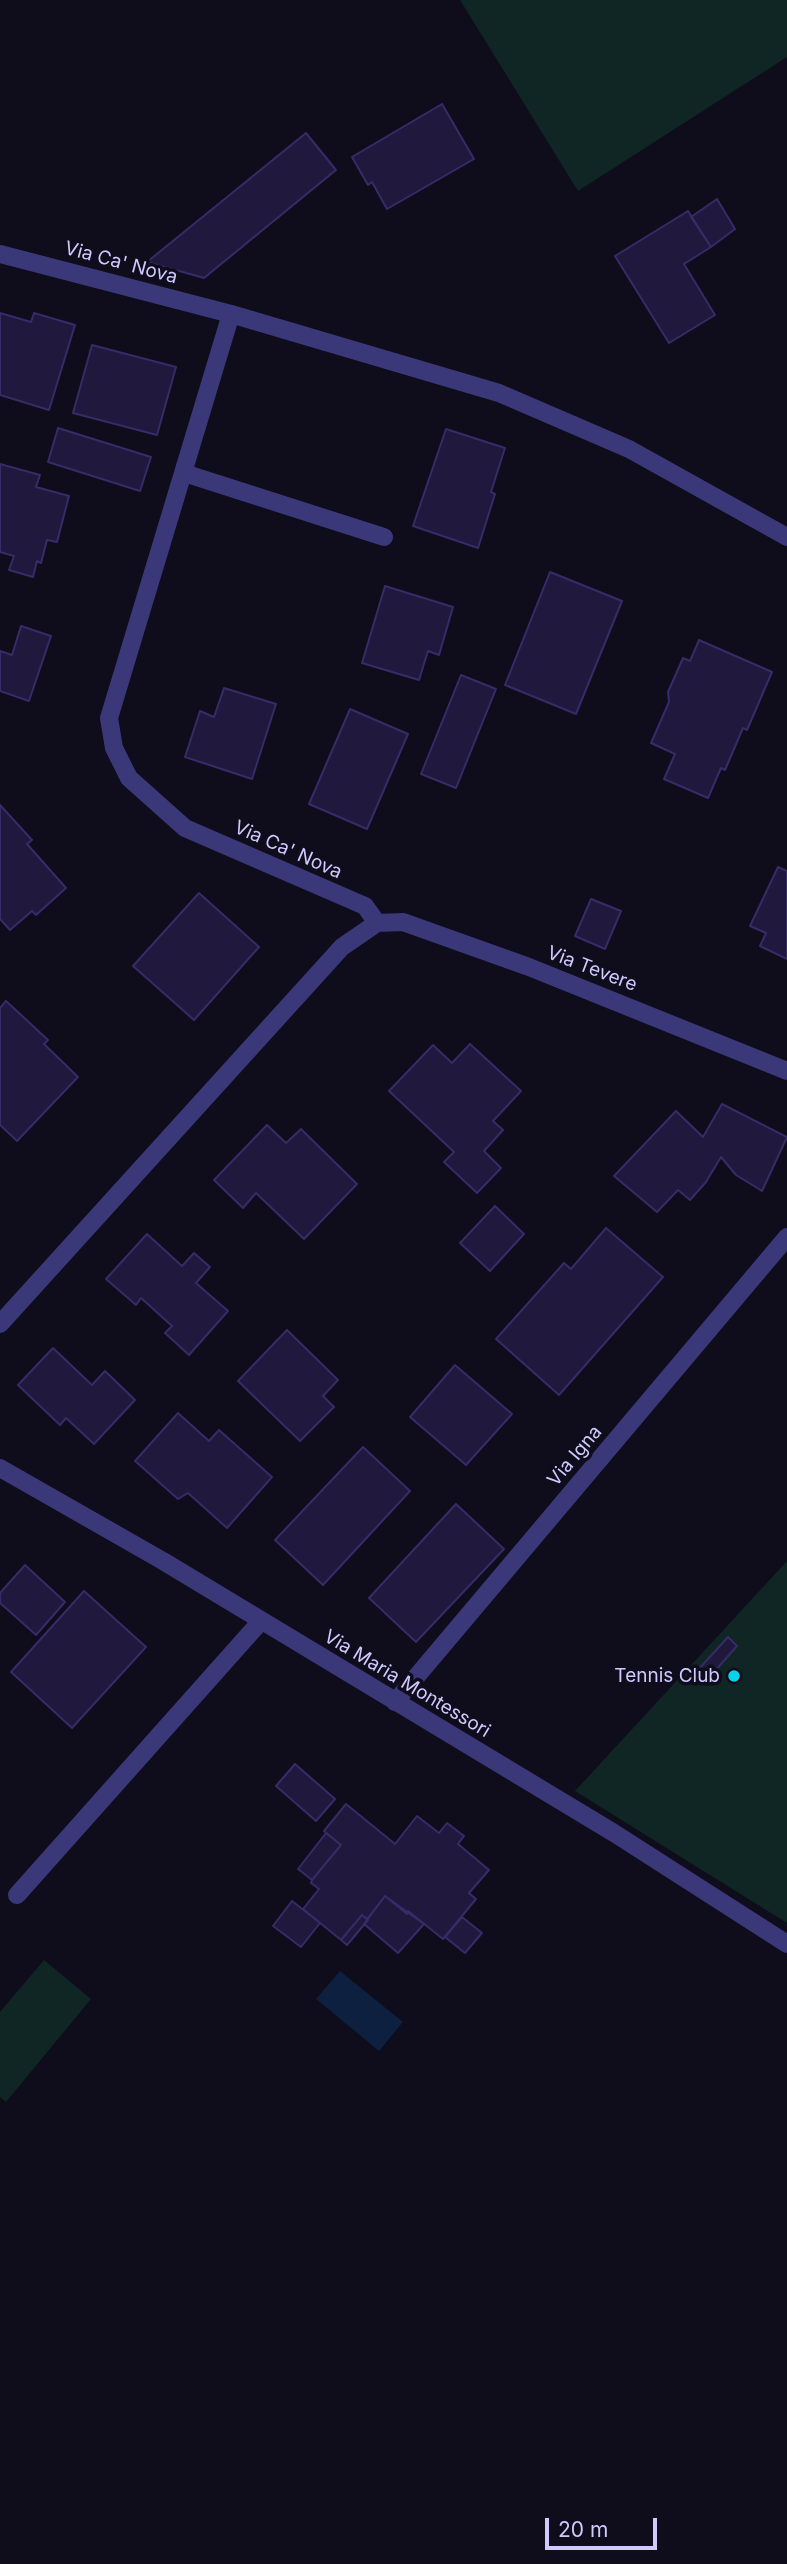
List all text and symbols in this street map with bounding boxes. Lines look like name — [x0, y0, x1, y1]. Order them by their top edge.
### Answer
street label: Via Ca' Nova — [62, 237, 180, 289]
street label: Via Ca' Nova — [230, 816, 346, 884]
street label: Via Tevere — [544, 941, 640, 997]
street label: Via Igna — [543, 1421, 607, 1491]
street label: Via Maria Montessori — [320, 1625, 494, 1743]
place label: Tennis Club — [614, 1665, 720, 1687]
marker: Tennis Club — [726, 1668, 742, 1684]
scale bar — [549, 2504, 661, 2548]
text: 20 m — [558, 2517, 608, 2542]

